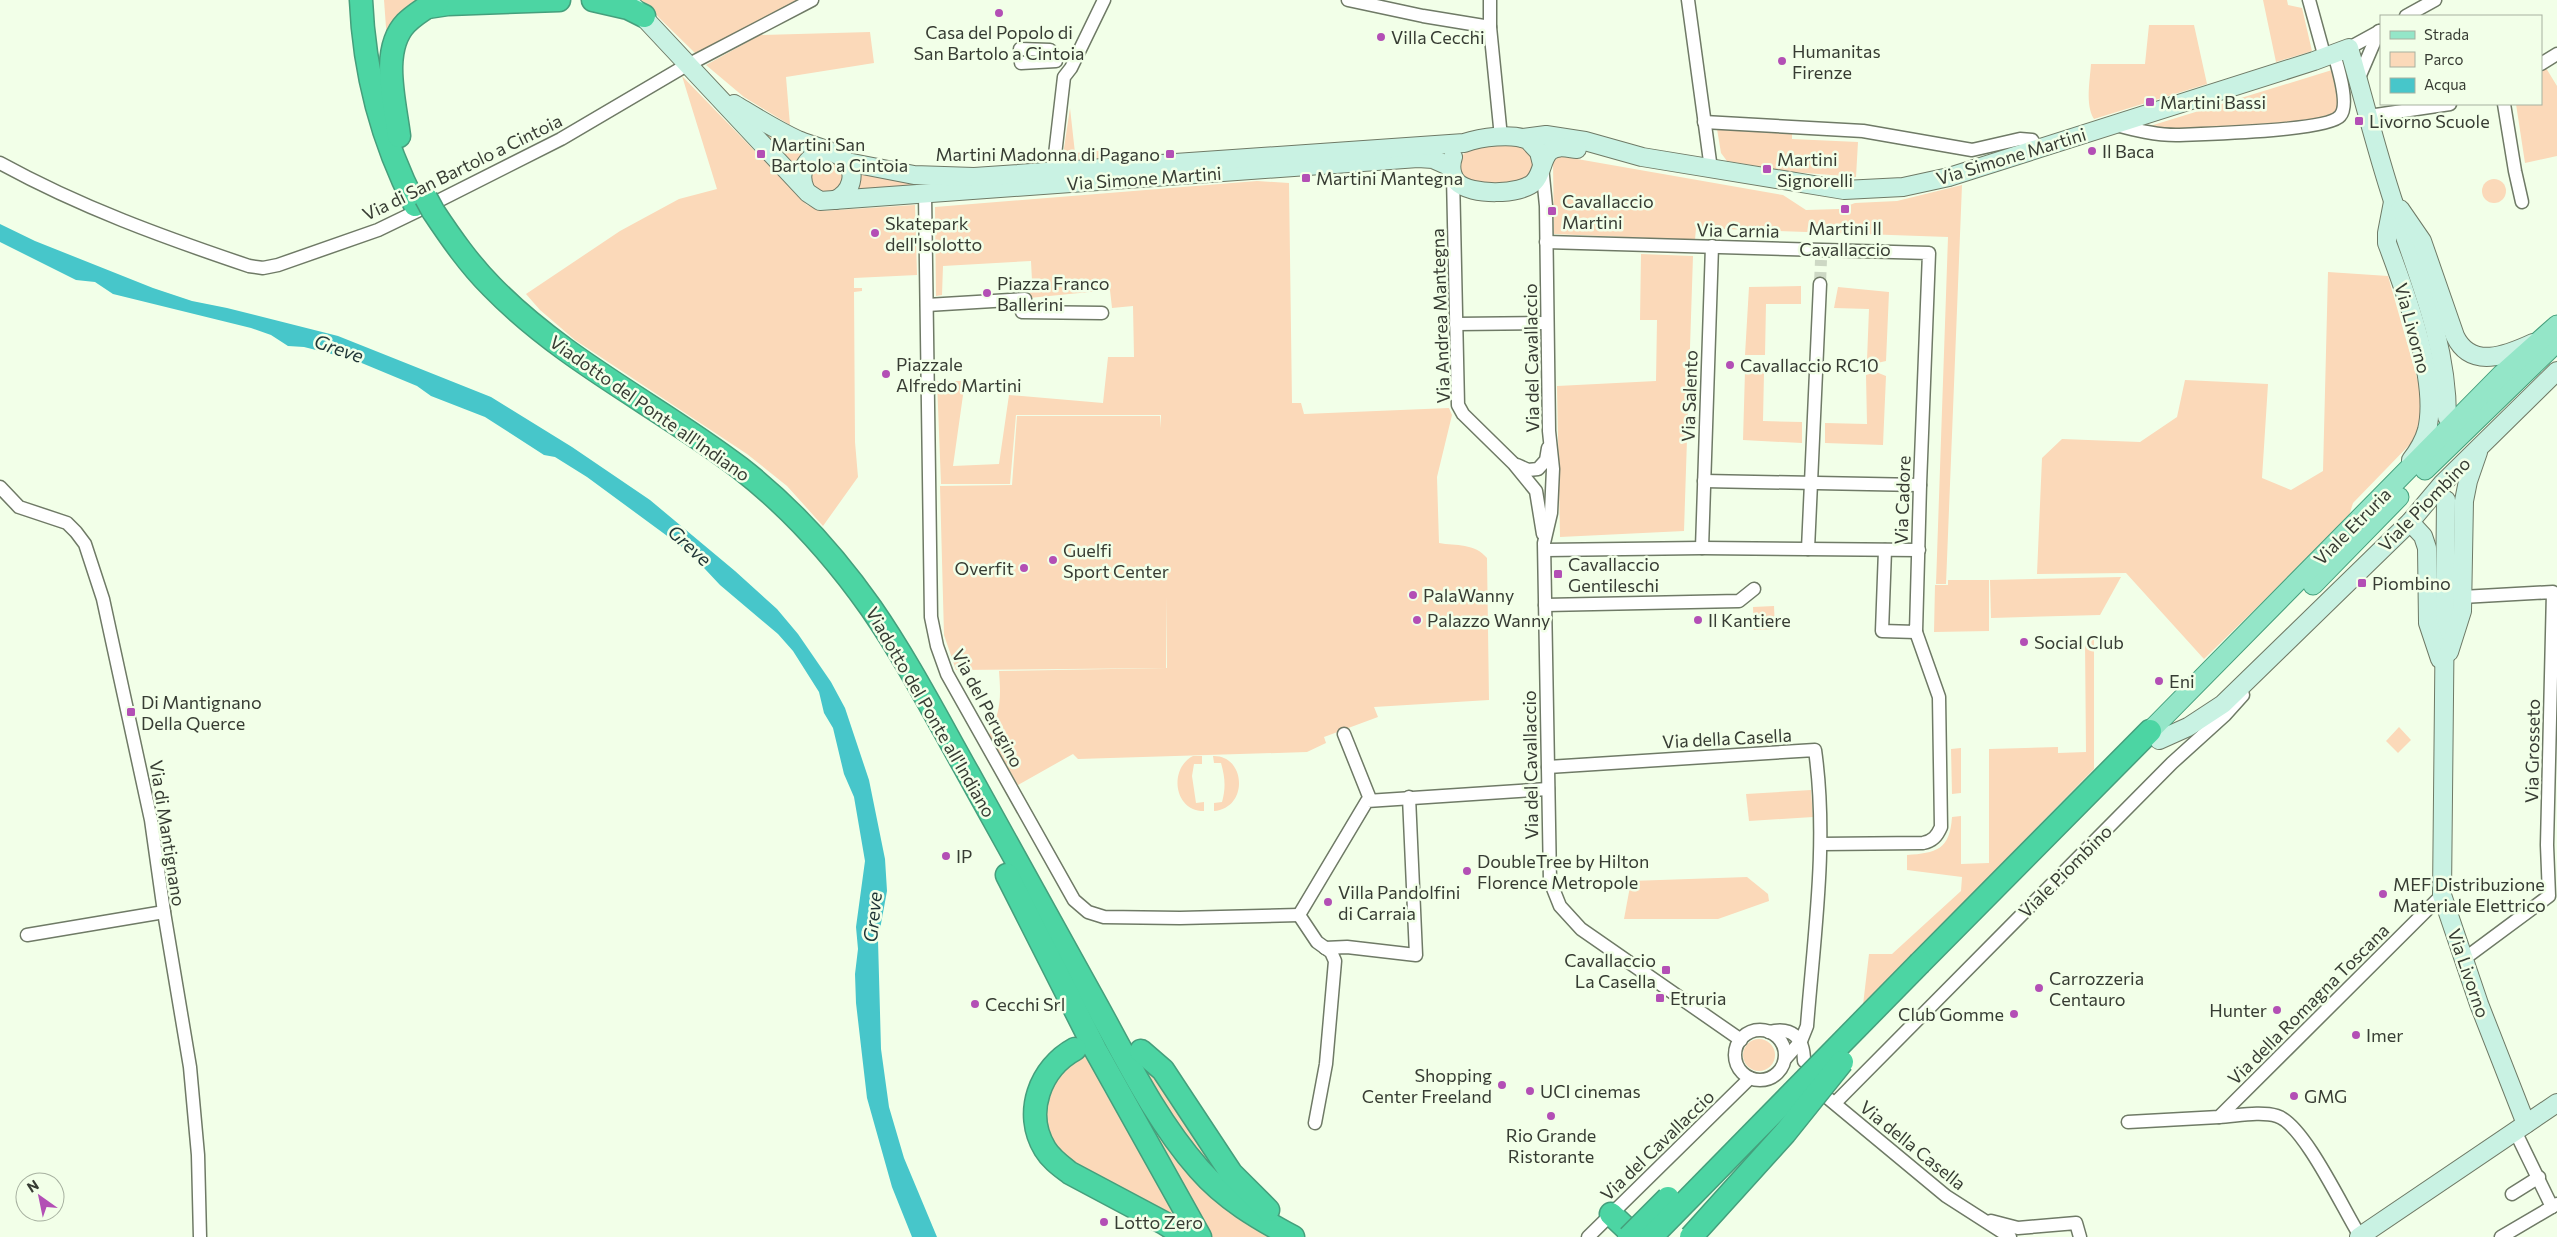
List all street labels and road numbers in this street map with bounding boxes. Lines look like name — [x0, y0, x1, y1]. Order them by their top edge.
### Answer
street label: Via di San Bartolo a Cintoia — [359, 109, 565, 225]
street label: Via Simone Martini — [1933, 123, 2089, 189]
street label: Via Simone Martini — [1066, 162, 1222, 194]
street label: Via Carnia — [1696, 218, 1780, 242]
street label: Via Andrea Mantegna — [1426, 228, 1454, 404]
street label: Via Livorno — [2390, 280, 2436, 376]
street label: Via del Cavallaccio — [1519, 283, 1543, 433]
street label: Viadotto del Ponte all'Indiano — [546, 330, 754, 486]
street label: Via Salento — [1676, 350, 1702, 442]
street label: Viale Piombino — [2373, 452, 2475, 556]
street label: Via Cadore — [1889, 455, 1915, 545]
street label: Viale Etruria — [2309, 483, 2395, 569]
street label: Viadotto del Ponte all'Indiano — [862, 603, 1000, 821]
street label: Via del Perugino — [948, 645, 1028, 771]
street label: Via del Cavallaccio — [1518, 690, 1542, 840]
street label: Via Grosseto — [2520, 699, 2544, 803]
street label: Via della Casella — [1662, 724, 1792, 752]
street label: Via di Mantignano — [146, 758, 190, 908]
street label: Viale Piombino — [2014, 820, 2116, 922]
street label: Via della Romagna Toscana — [2223, 919, 2393, 1089]
street label: Via Livorno — [2444, 926, 2494, 1020]
street label: Via del Cavallaccio — [1596, 1085, 1718, 1205]
street label: Via della Casella — [1856, 1096, 1970, 1194]

